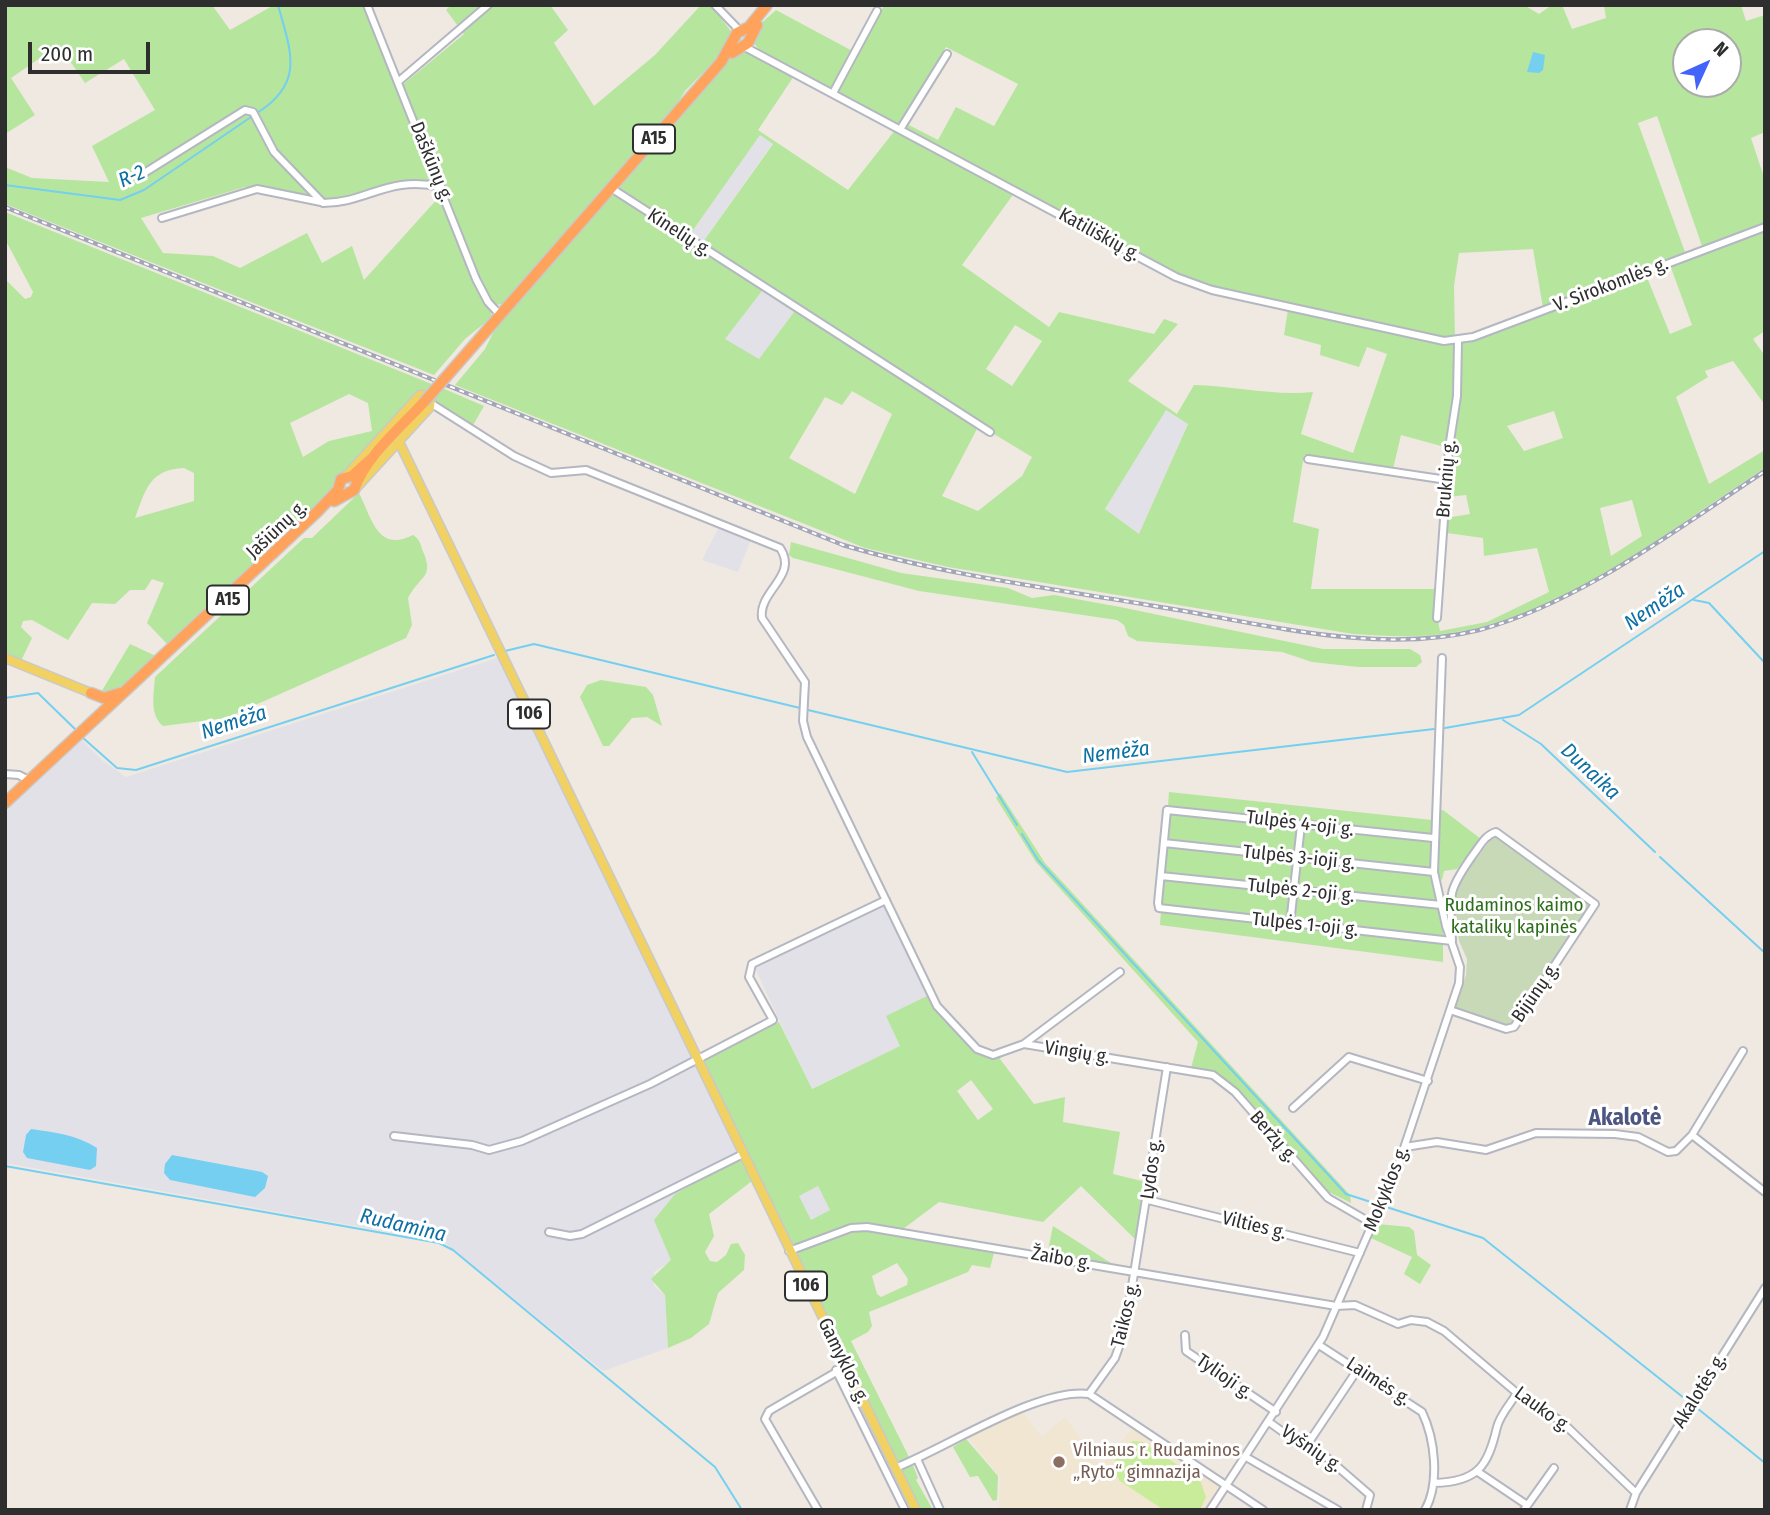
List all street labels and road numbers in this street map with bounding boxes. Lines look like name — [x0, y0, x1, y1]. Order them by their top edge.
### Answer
street label: Daškūnų g. — [405, 119, 457, 205]
road number: A15 — [633, 124, 675, 154]
street label: Katiliškių g. — [1054, 203, 1144, 267]
street label: Kinelių g. — [643, 204, 715, 262]
street label: V. Sirokomlės g. — [1551, 253, 1671, 317]
street label: Bruknių g. — [1432, 439, 1462, 519]
street label: Jašiūnų g. — [242, 496, 312, 564]
road number: A15 — [207, 586, 249, 614]
road number: 106 — [508, 700, 550, 728]
street label: Tulpės 4-oji g. — [1245, 806, 1355, 842]
street label: Tulpės 3-ioji g. — [1242, 841, 1356, 875]
street label: Tulpės 2-oji g. — [1246, 874, 1356, 908]
street label: Tulpės 1-oji g. — [1251, 908, 1359, 942]
street label: Bijūnų g. — [1507, 959, 1565, 1027]
street label: Vingių g. — [1043, 1037, 1111, 1069]
street label: Beržų g. — [1244, 1107, 1302, 1167]
street label: Lydos g. — [1136, 1137, 1168, 1201]
street label: Mokyklos g. — [1360, 1143, 1414, 1235]
street label: Vilties g. — [1220, 1207, 1288, 1245]
street label: Žaibo g. — [1029, 1243, 1093, 1275]
road number: 106 — [785, 1272, 827, 1301]
street label: Taikos g. — [1107, 1280, 1145, 1350]
street label: Gamyklos g. — [812, 1314, 874, 1408]
street label: Tylioji g. — [1192, 1350, 1256, 1404]
street label: Akalotės g. — [1668, 1350, 1732, 1432]
street label: Laimės g. — [1342, 1353, 1414, 1411]
street label: Lauko g. — [1510, 1382, 1574, 1438]
street label: Vyšnių g. — [1276, 1421, 1346, 1477]

